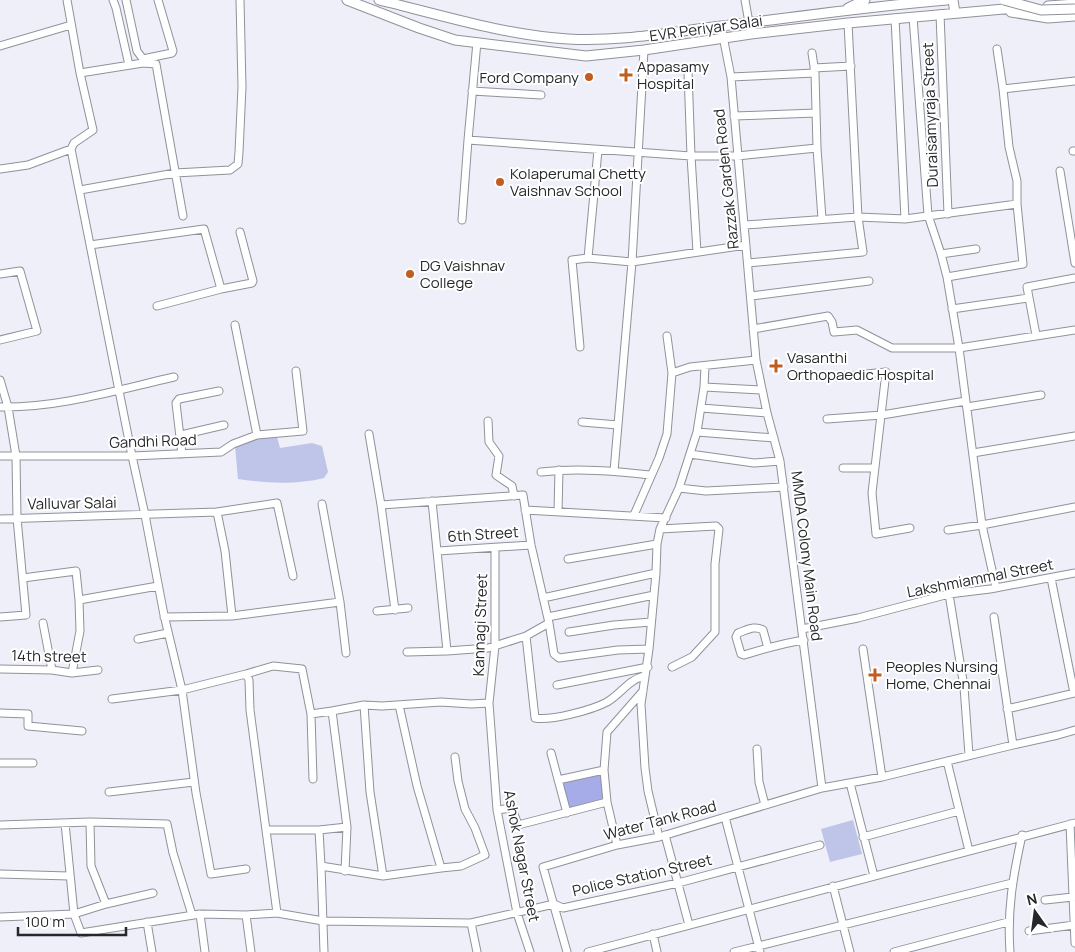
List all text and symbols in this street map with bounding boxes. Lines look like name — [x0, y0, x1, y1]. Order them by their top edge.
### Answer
street label: EVR Periyar Salai — [648, 10, 764, 46]
street label: Duraisamyraja Street — [917, 42, 943, 188]
place label: Appasamy Hospital — [637, 56, 709, 94]
place label: Ford Company — [480, 67, 579, 88]
marker: Appasamy Hospital — [619, 68, 633, 82]
marker: Ford Company — [583, 71, 595, 83]
street label: Razzak Garden Road — [708, 108, 744, 250]
place label: Kolaperumal Chetty Vaishnav School — [510, 163, 646, 201]
marker: Kolaperumal Chetty Vaishnav School — [494, 176, 506, 188]
place label: DG Vaishnav College — [420, 255, 506, 293]
marker: DG Vaishnav College — [404, 268, 416, 280]
place label: Vasanthi Orthopaedic Hospital — [787, 347, 934, 385]
marker: Vasanthi Orthopaedic Hospital — [769, 359, 783, 373]
street label: Gandhi Road — [109, 429, 197, 453]
street label: MMDA Colony Main Road — [786, 470, 828, 642]
street label: Valluvar Salai — [27, 492, 117, 514]
street label: 6th Street — [447, 521, 519, 547]
street label: Lakshmiammal Street — [905, 553, 1055, 603]
street label: Kannagi Street — [468, 573, 492, 677]
street label: 14th street — [11, 645, 87, 667]
place label: Peoples Nursing Home, Chennai — [886, 656, 998, 694]
marker: Peoples Nursing Home, Chennai — [868, 668, 882, 682]
street label: Ashok Nagar Street — [499, 788, 545, 924]
street label: Water Tank Road — [601, 795, 719, 845]
street label: Police Station Street — [570, 849, 714, 901]
north arrow — [1010, 887, 1060, 937]
text: N — [1025, 888, 1039, 909]
scale bar — [18, 904, 125, 936]
text: 100 m — [25, 911, 65, 932]

